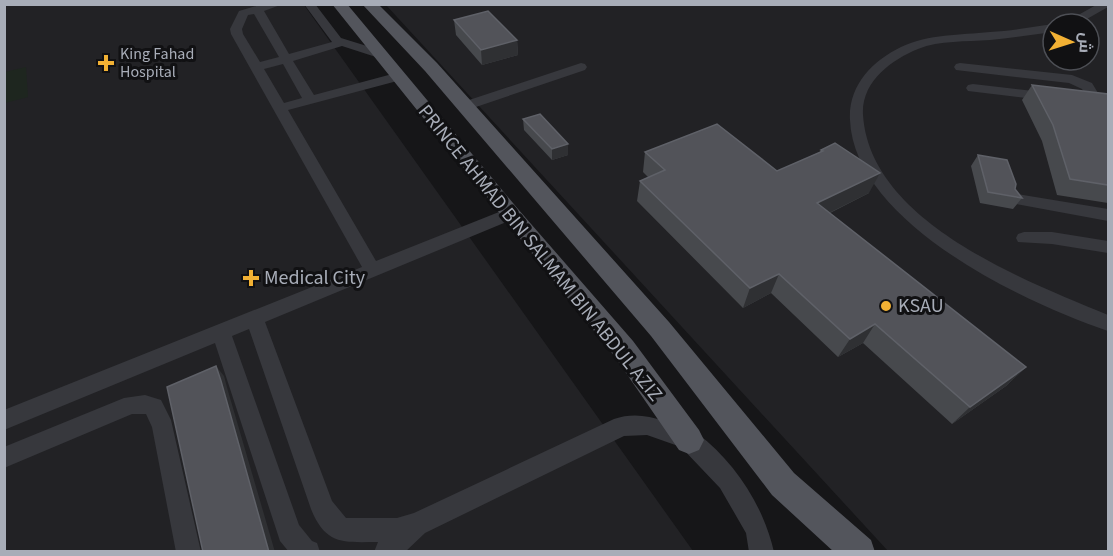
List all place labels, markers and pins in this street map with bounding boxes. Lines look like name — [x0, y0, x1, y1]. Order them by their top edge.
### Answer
place label: King Fahad Hospital — [120, 43, 194, 83]
marker: King Fahad Hospital — [97, 54, 115, 72]
place label: Medical City — [264, 264, 366, 292]
marker: Medical City — [242, 269, 260, 287]
place label: KSAU — [898, 292, 944, 320]
marker: KSAU — [879, 299, 893, 313]

